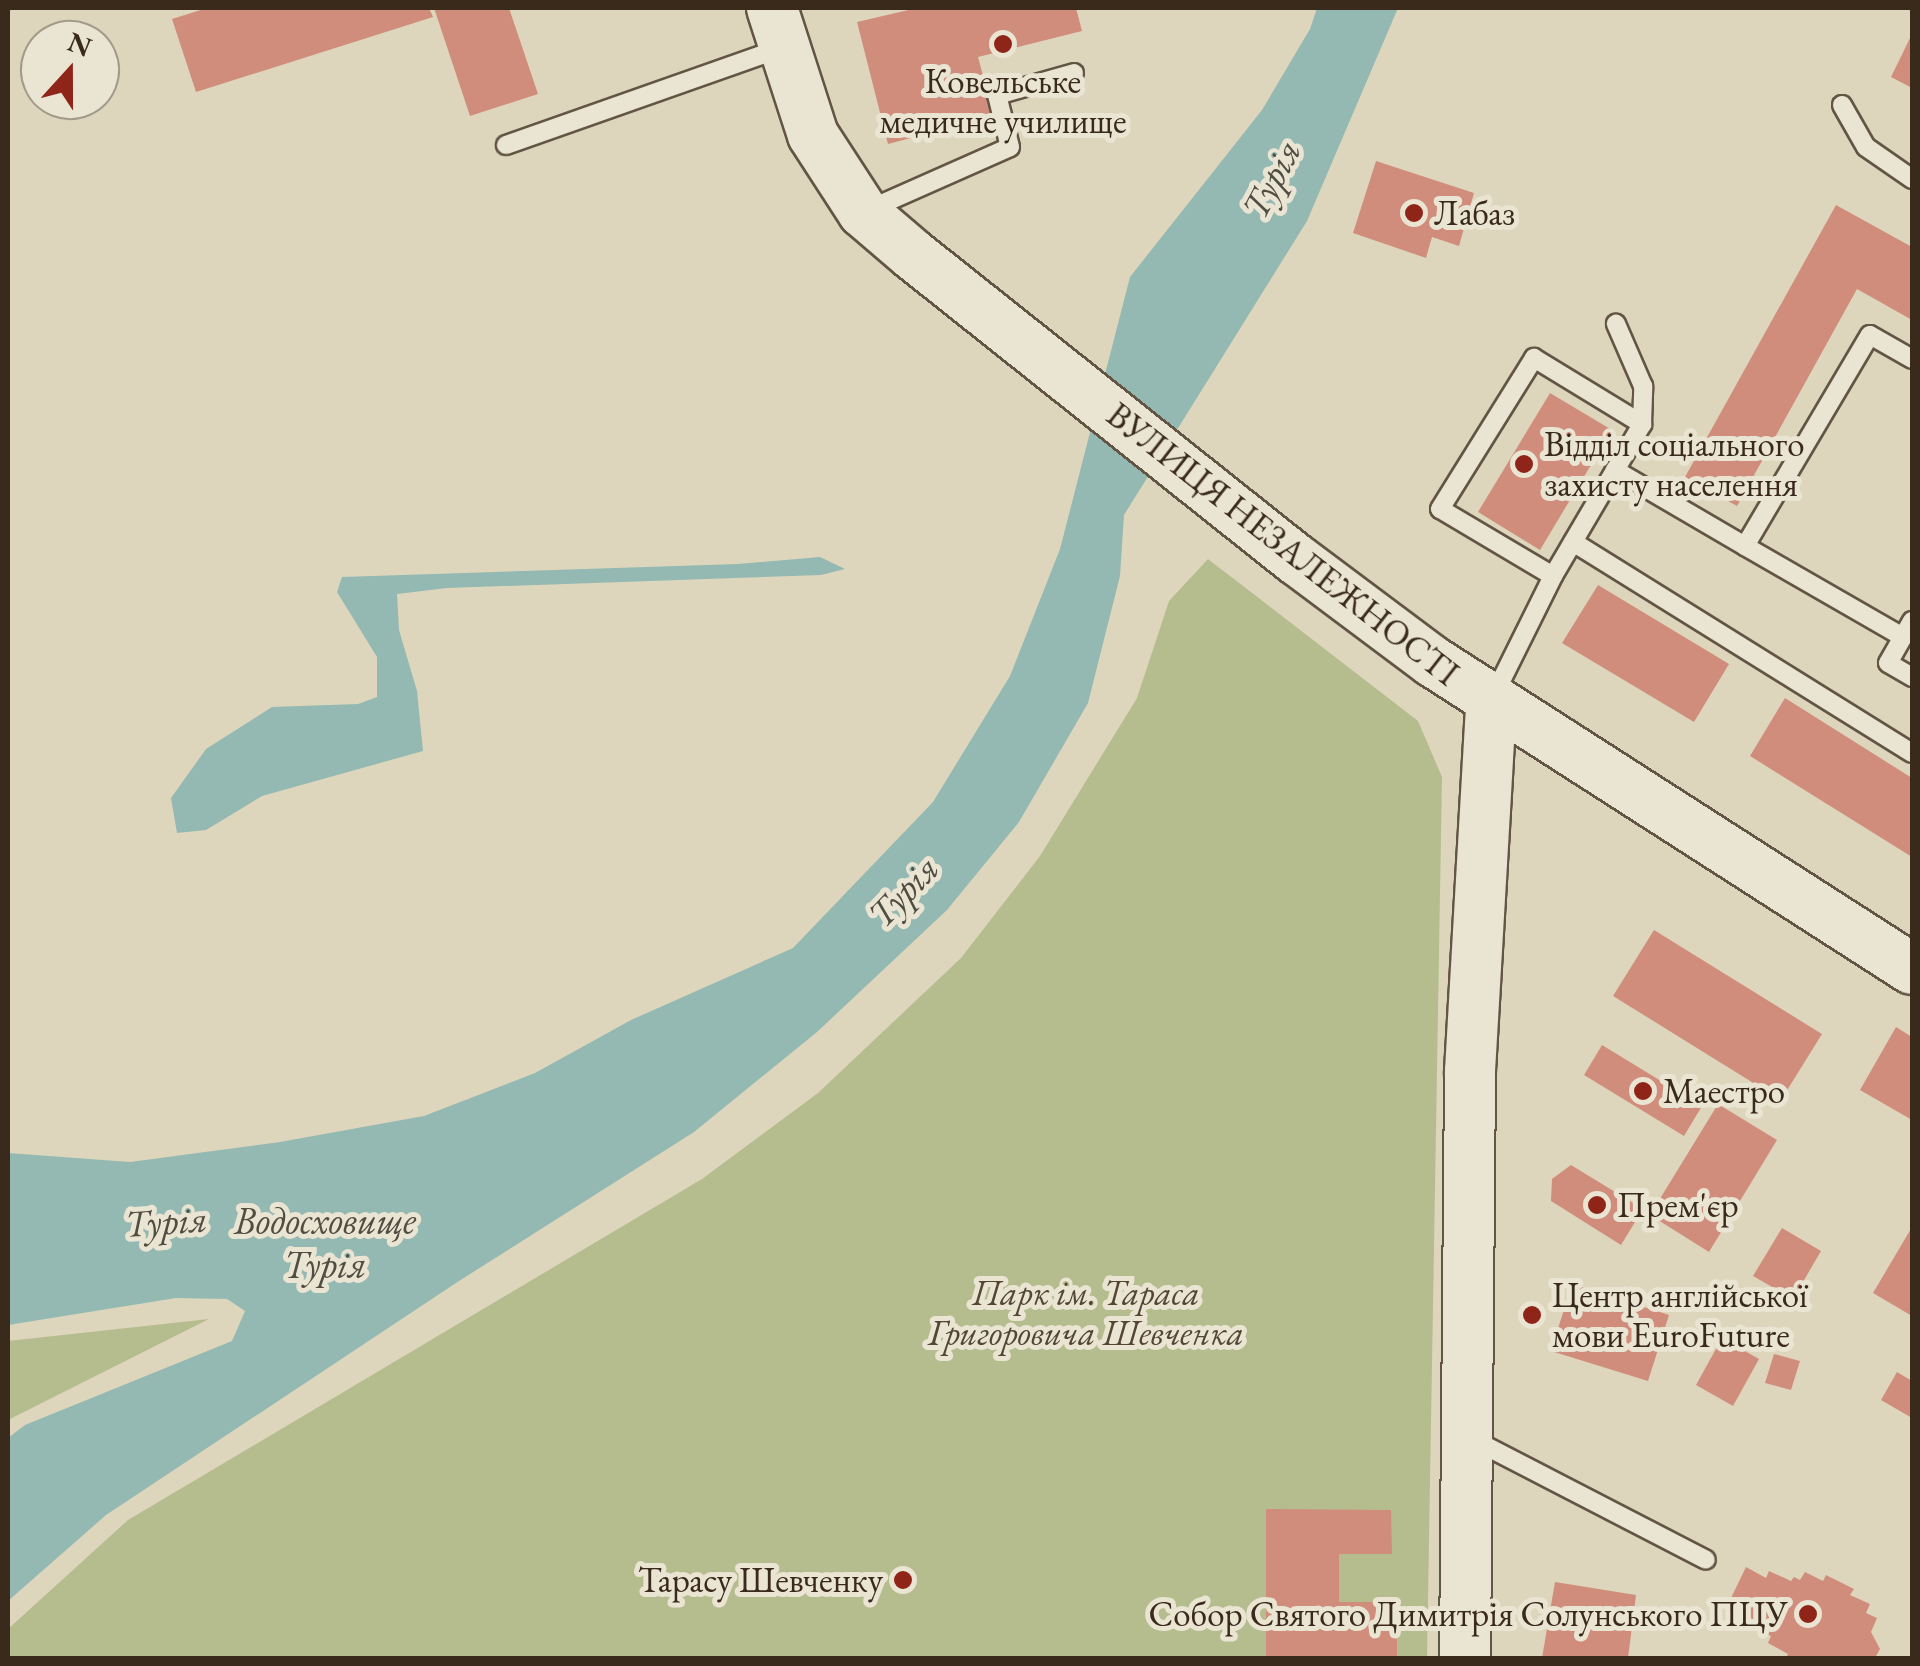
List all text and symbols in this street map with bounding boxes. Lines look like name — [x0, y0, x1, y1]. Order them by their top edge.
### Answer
north arrow — [20, 20, 120, 120]
text: N — [63, 23, 97, 65]
marker: Ковельське медичне училище — [992, 33, 1014, 55]
place label: Ковельське медичне училище — [879, 60, 1127, 142]
water label: Турія — [1231, 132, 1311, 226]
place label: Лабаз — [1434, 192, 1515, 234]
marker: Лабаз — [1403, 202, 1425, 224]
street label: ВУЛИЦЯ НЕЗАЛЕЖНОСТІ — [1099, 394, 1467, 694]
place label: Відділ соціального захисту населення — [1544, 423, 1805, 505]
marker: Відділ соціального захисту населення — [1513, 453, 1535, 475]
water label: Турія — [858, 845, 948, 937]
place label: Маестро — [1663, 1070, 1785, 1112]
marker: Маестро — [1632, 1080, 1654, 1102]
place label: Прем'єр — [1617, 1184, 1739, 1226]
marker: Прем'єр — [1586, 1194, 1608, 1216]
water label: Турія — [123, 1195, 209, 1247]
water label: Водосховище Турія — [234, 1197, 416, 1286]
park label: Парк ім. Тараса Григоровича Шевченка — [928, 1272, 1244, 1354]
place label: Центр англійської мови EuroFuture — [1552, 1274, 1808, 1356]
marker: Центр англійської мови EuroFuture — [1521, 1304, 1543, 1326]
place label: Тарасу Шевченку — [638, 1559, 883, 1601]
marker: Тарасу Шевченку — [892, 1569, 914, 1591]
place label: Собор Святого Димитрія Солунського ПЦУ — [1148, 1593, 1788, 1635]
marker: Собор Святого Димитрія Солунського ПЦУ — [1797, 1603, 1819, 1625]

